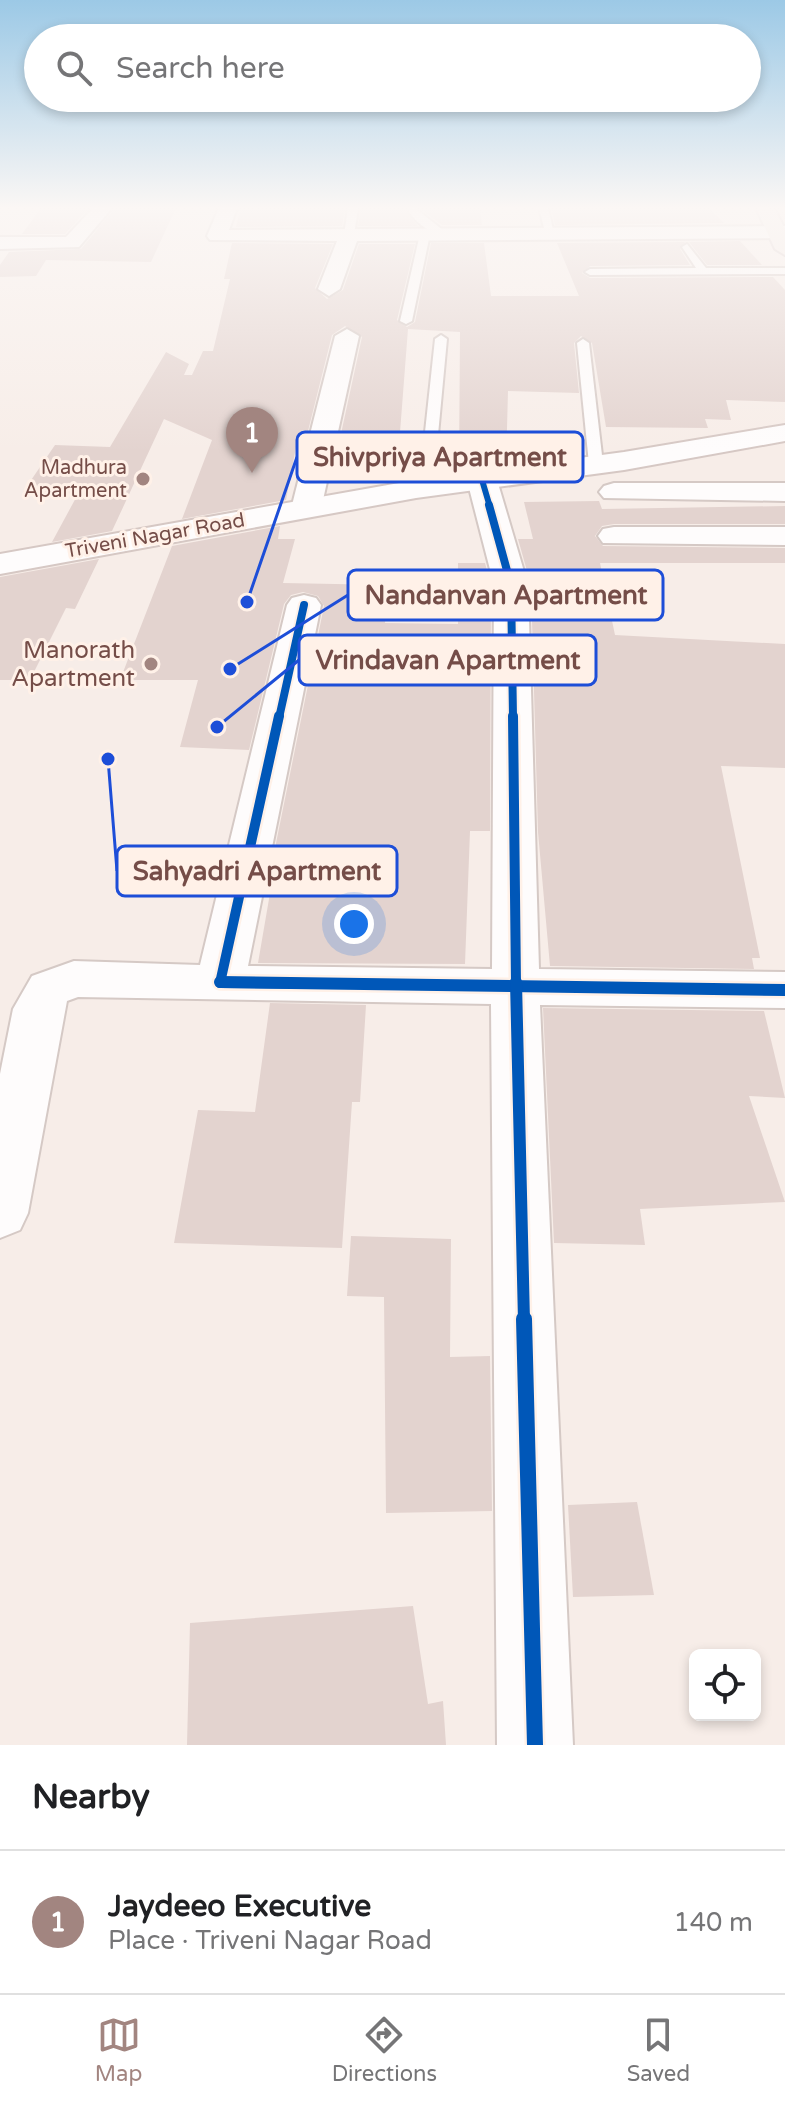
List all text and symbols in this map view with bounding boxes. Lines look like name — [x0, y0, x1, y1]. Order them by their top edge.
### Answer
search box — [24, 24, 761, 112]
icon: search — [52, 46, 96, 90]
text: Search here — [116, 50, 285, 87]
pin: 1 — [226, 407, 278, 473]
callout: Shivpriya Apartment — [297, 432, 583, 482]
text: Shivpriya Apartment — [313, 442, 567, 473]
place label: Madhura Apartment — [24, 456, 127, 503]
marker: Madhura Apartment — [134, 470, 152, 488]
street label: Triveni Nagar Road — [63, 508, 247, 564]
callout: Nandanvan Apartment — [348, 570, 663, 620]
text: Nandanvan Apartment — [365, 580, 648, 611]
callout: Vrindavan Apartment — [299, 635, 596, 685]
place label: Manorath Apartment — [11, 636, 135, 693]
text: Vrindavan Apartment — [316, 645, 581, 676]
marker: Manorath Apartment — [142, 655, 160, 673]
callout: Sahyadri Apartment — [117, 846, 397, 896]
text: Sahyadri Apartment — [133, 856, 381, 887]
your location — [334, 904, 374, 944]
map controls — [689, 1649, 761, 1721]
button: locate — [689, 1649, 761, 1721]
text: Nearby — [32, 1777, 150, 1818]
text: Jaydeeo Executive — [108, 1888, 371, 1925]
text: 1 — [50, 1907, 66, 1938]
text: 140 m — [673, 1907, 753, 1938]
text: Place · Triveni Nagar Road — [108, 1925, 432, 1956]
tab: Map — [95, 2013, 142, 2087]
tab: Directions — [332, 2013, 437, 2087]
tab: Saved — [627, 2013, 690, 2087]

